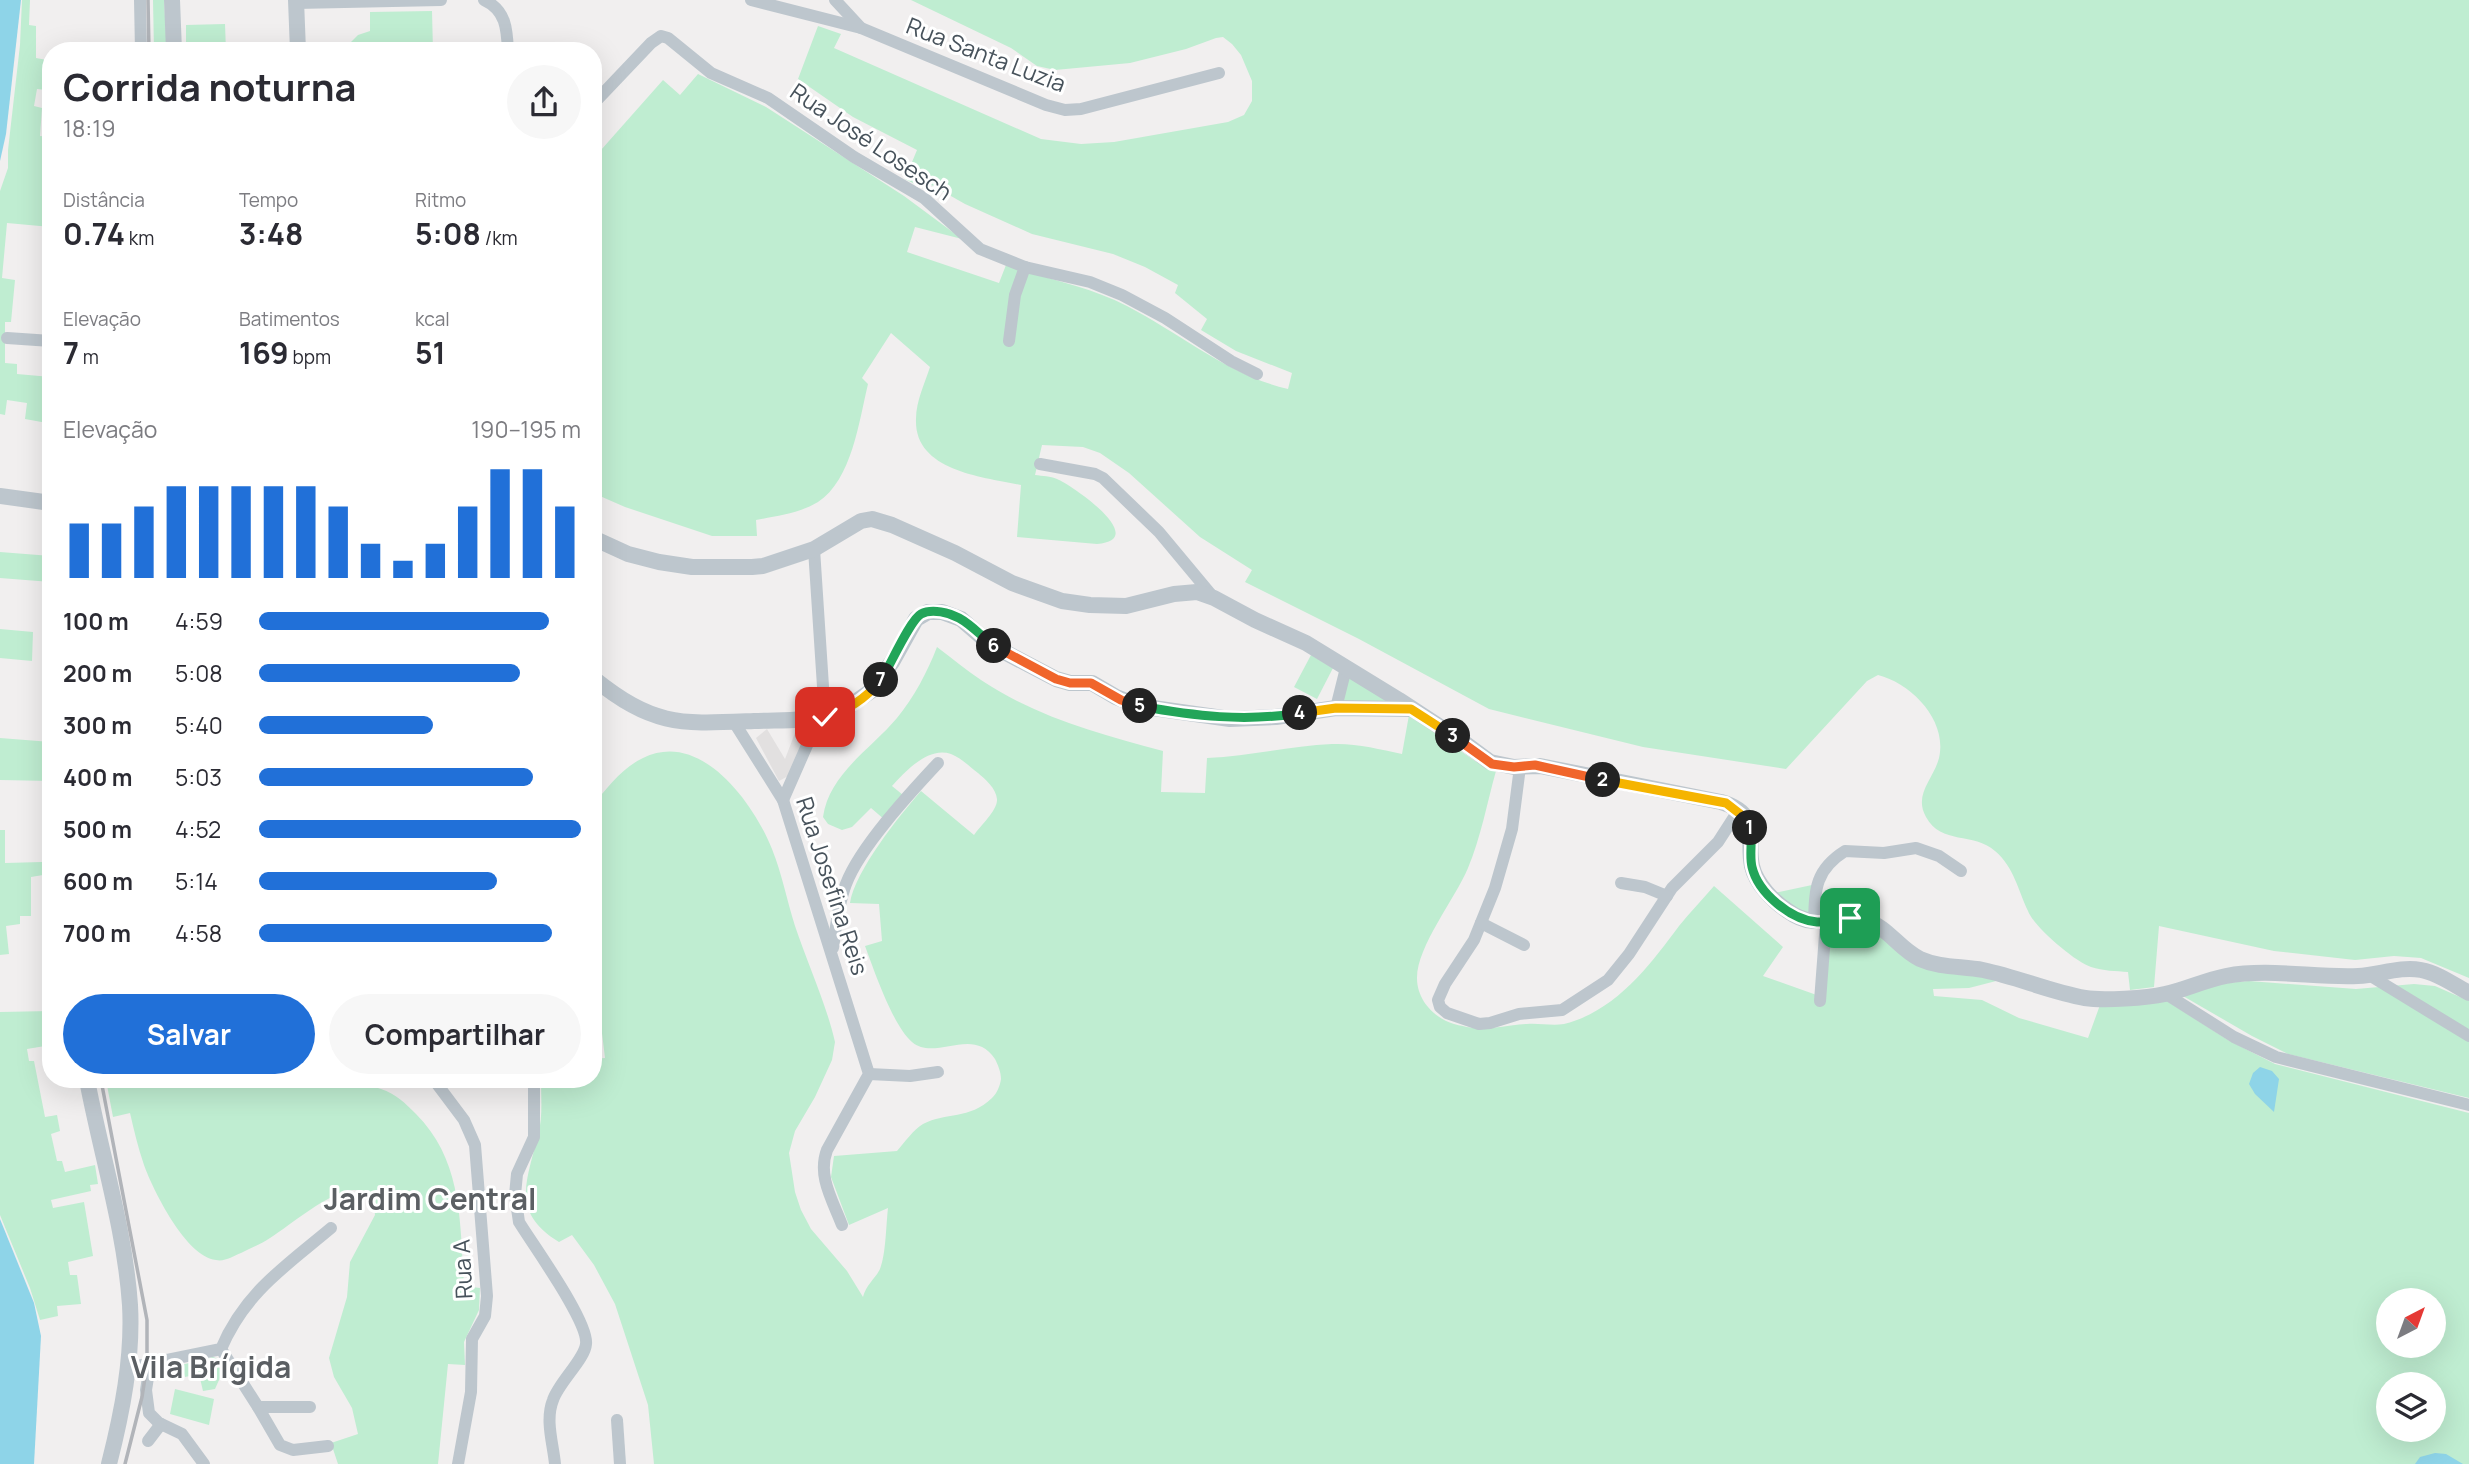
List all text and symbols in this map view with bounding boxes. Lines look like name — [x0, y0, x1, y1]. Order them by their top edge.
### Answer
street label: Rua Santa Luzia — [902, 9, 1071, 99]
text: Corrida noturna — [63, 60, 356, 112]
button: share — [507, 65, 581, 139]
street label: Rua José Losesch — [784, 75, 959, 207]
text: 18:19 — [63, 112, 115, 144]
text: Distância — [63, 187, 145, 213]
text: Tempo — [239, 187, 298, 213]
text: Ritmo — [415, 187, 466, 213]
text: 0.74 — [63, 213, 125, 254]
text: 3:48 — [239, 213, 303, 254]
text: 5:08 — [415, 213, 481, 254]
text: km — [125, 225, 154, 251]
text: /km — [481, 225, 518, 251]
text: Elevação — [63, 306, 141, 332]
text: Batimentos — [239, 306, 340, 332]
text: kcal — [415, 306, 450, 332]
text: 7 — [63, 332, 79, 373]
text: 169 — [239, 332, 289, 373]
text: 51 — [415, 332, 446, 373]
text: m — [79, 344, 99, 370]
text: bpm — [289, 344, 331, 370]
text: Elevação — [63, 413, 157, 445]
text: 190–195 m — [471, 413, 581, 445]
text: 100 m — [63, 605, 129, 637]
text: 4:59 — [175, 605, 223, 637]
pin: 6 — [976, 628, 1012, 664]
text: 6 — [988, 632, 999, 658]
text: 200 m — [63, 657, 132, 689]
text: 5:08 — [175, 657, 223, 689]
pin: 7 — [864, 662, 898, 698]
text: 7 — [875, 666, 886, 692]
pin — [795, 687, 855, 747]
pin: 5 — [1122, 688, 1158, 724]
text: 5 — [1134, 692, 1145, 718]
pin: 4 — [1282, 696, 1318, 730]
icon: check — [806, 698, 844, 736]
text: 4 — [1294, 699, 1305, 725]
text: 300 m — [63, 709, 132, 741]
text: 5:40 — [175, 709, 223, 741]
pin: 3 — [1436, 718, 1470, 754]
text: 3 — [1447, 722, 1458, 748]
text: 400 m — [63, 761, 133, 793]
text: 5:03 — [175, 761, 222, 793]
pin: 2 — [1586, 762, 1620, 798]
text: 2 — [1597, 766, 1608, 792]
street label: Rua Josefina Reis — [789, 793, 877, 979]
pin: 1 — [1732, 810, 1768, 846]
text: 500 m — [63, 813, 132, 845]
text: 4:52 — [175, 813, 221, 845]
text: 1 — [1745, 814, 1754, 840]
text: 600 m — [63, 865, 133, 897]
text: 5:14 — [175, 865, 218, 897]
pin — [1820, 888, 1880, 948]
icon: arrive — [1831, 899, 1869, 937]
text: 700 m — [63, 917, 131, 949]
text: 4:58 — [175, 917, 222, 949]
button: Salvar — [63, 994, 315, 1074]
button: Compartilhar — [329, 994, 581, 1074]
district label: Jardim Central — [324, 1178, 536, 1219]
street label: Rua A — [444, 1238, 480, 1300]
north arrow — [2376, 1288, 2446, 1358]
map controls — [2376, 1288, 2446, 1442]
district label: Vila Brígida — [131, 1346, 291, 1387]
button: layers — [2376, 1372, 2446, 1442]

